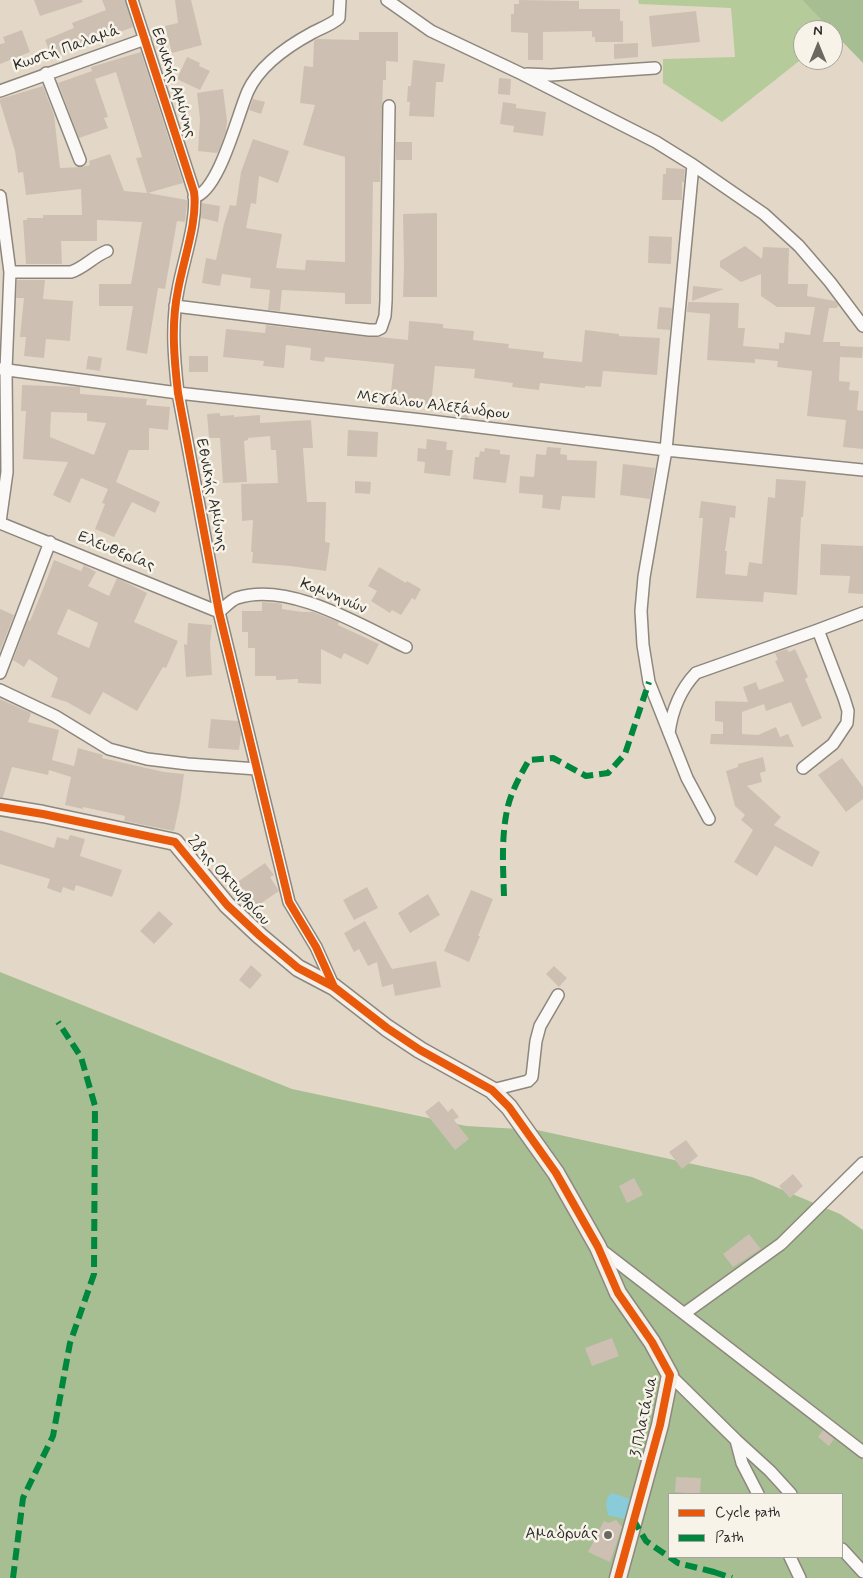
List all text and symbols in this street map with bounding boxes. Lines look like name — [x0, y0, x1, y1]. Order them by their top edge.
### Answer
north arrow — [793, 20, 843, 70]
street label: Κωστή Παλαμά — [11, 22, 123, 76]
text: N — [813, 22, 823, 40]
street label: Εθνικής Αμύνης — [146, 26, 200, 140]
street label: Μεγάλου Αλεξάνδρου — [355, 387, 511, 425]
street label: Εθνικής Αμύνης — [191, 437, 231, 553]
street label: Ελευθερίας — [75, 528, 157, 576]
street label: Κομνηνών — [297, 575, 369, 619]
street label: 28ης Οκτωβρίου — [182, 832, 274, 930]
street label: 3 Πλατάνια — [627, 1375, 663, 1459]
legend — [668, 1493, 843, 1558]
text: Cycle path — [715, 1503, 780, 1523]
place label: Αμαδρυάς — [525, 1525, 598, 1545]
text: Path — [715, 1528, 744, 1548]
marker: Αμαδρυάς — [602, 1529, 614, 1541]

